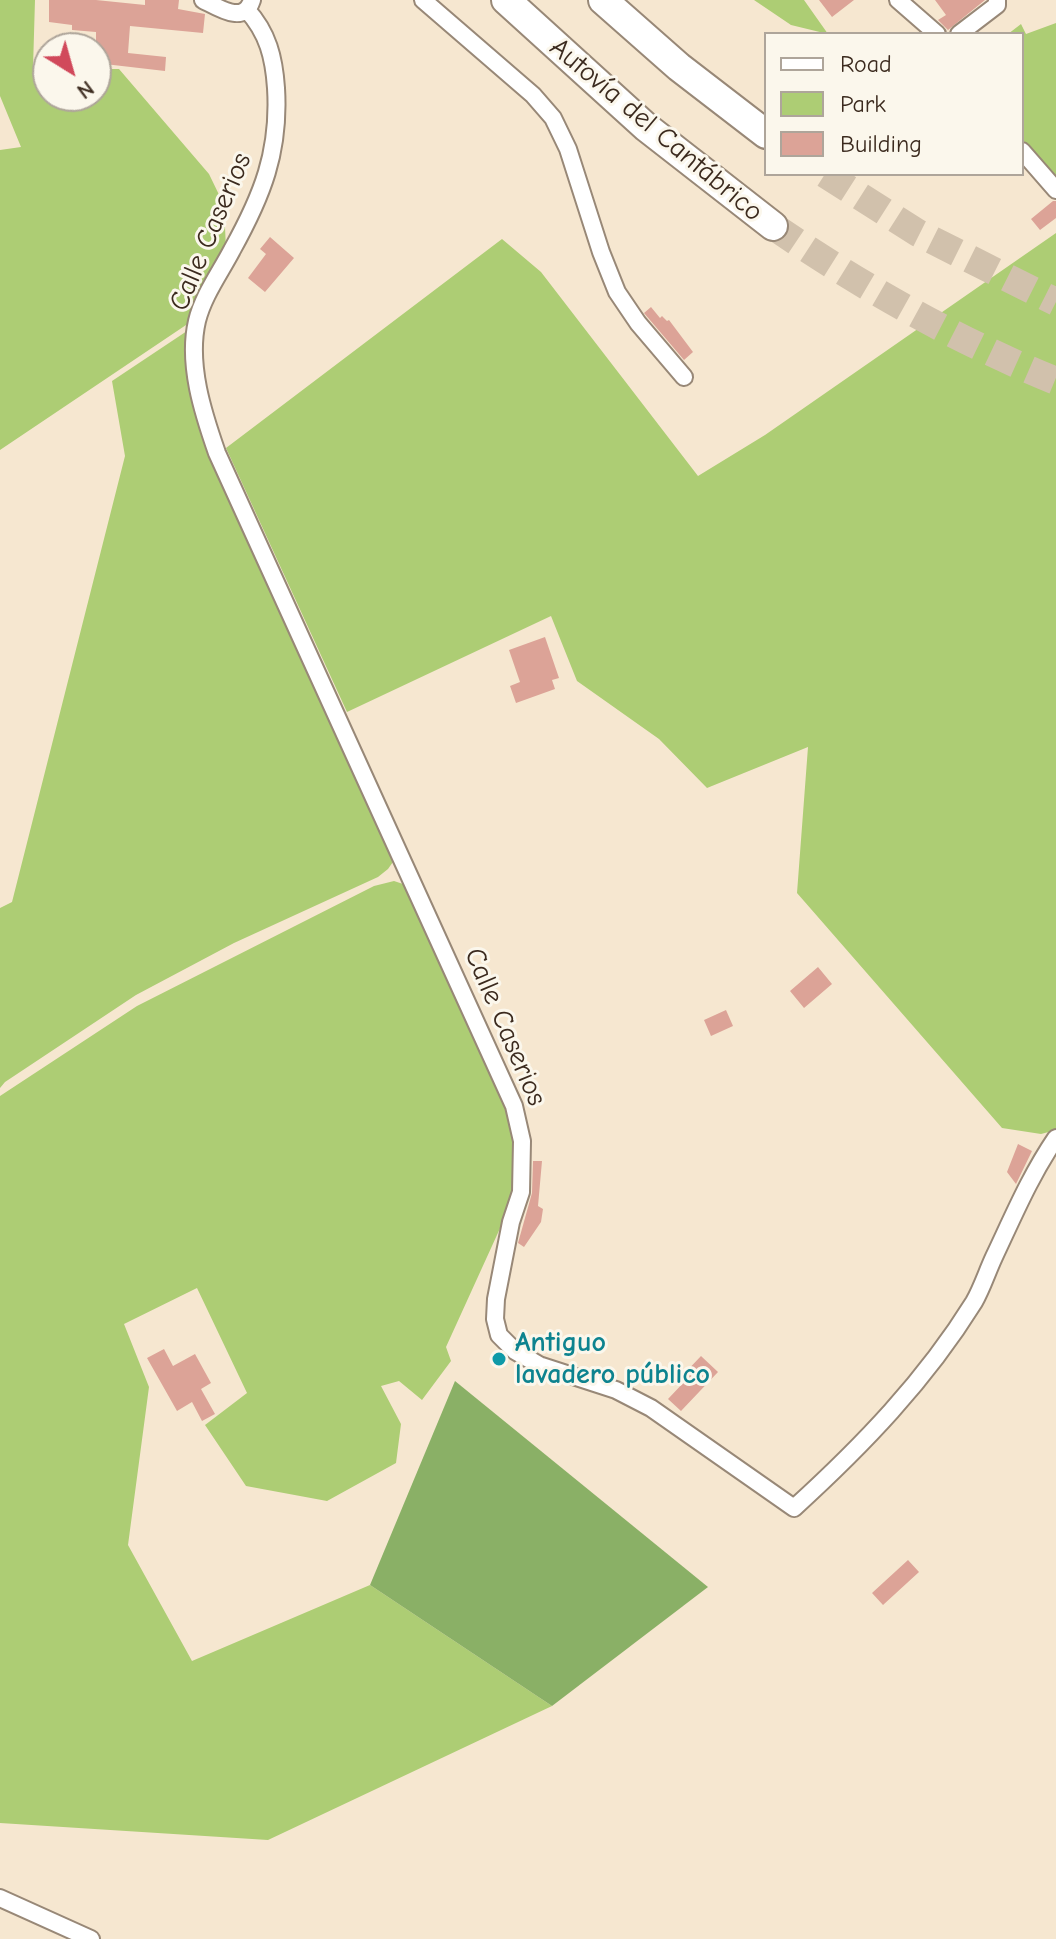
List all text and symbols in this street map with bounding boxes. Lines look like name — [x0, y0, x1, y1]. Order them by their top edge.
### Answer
street label: Autovía del Cantábrico — [543, 31, 769, 229]
north arrow — [32, 32, 112, 112]
legend — [764, 32, 1024, 176]
text: Road — [840, 50, 892, 78]
text: N — [72, 75, 99, 104]
text: Park — [840, 90, 886, 118]
text: Building — [840, 130, 922, 158]
street label: Calle Caserios — [163, 148, 259, 316]
street label: Calle Caserios — [457, 943, 553, 1111]
place label: Antiguo lavadero público — [515, 1326, 710, 1392]
marker: Antiguo lavadero público — [490, 1350, 508, 1368]

